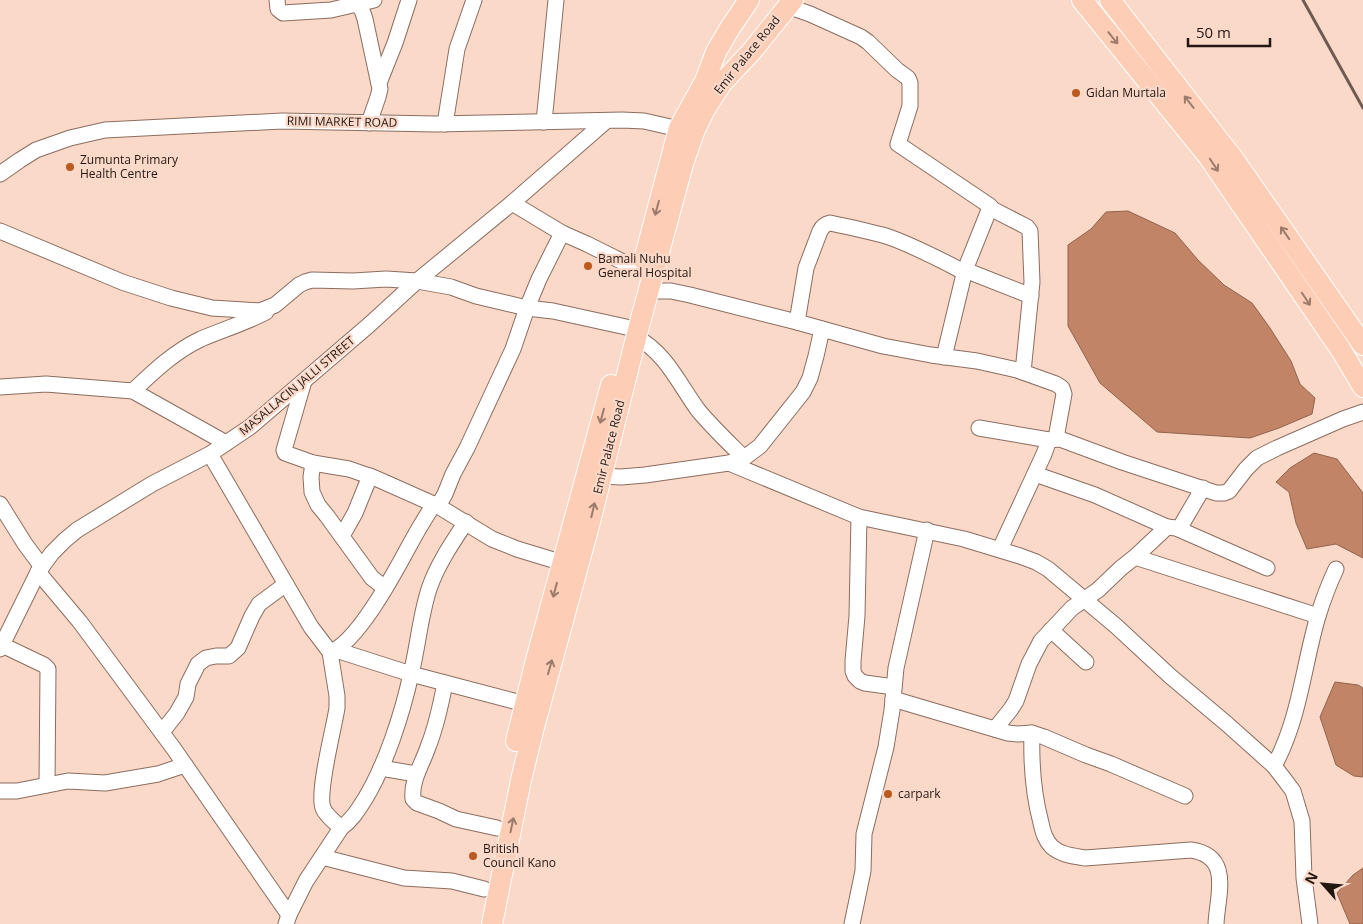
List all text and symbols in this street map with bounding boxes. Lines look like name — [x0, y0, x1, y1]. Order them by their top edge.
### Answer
street label: Emir Palace Road — [710, 12, 784, 98]
scale bar — [1188, 15, 1270, 47]
text: 50 m — [1196, 22, 1231, 42]
one-way arrow — [1108, 31, 1119, 44]
place label: Gidan Murtala — [1086, 84, 1166, 101]
marker: Gidan Murtala — [1070, 87, 1082, 99]
one-way arrow — [1184, 96, 1195, 109]
street label: RIMI MARKET ROAD — [287, 112, 397, 131]
place label: Zumunta Primary Health Centre — [80, 151, 179, 182]
one-way arrow — [1209, 158, 1220, 172]
marker: Zumunta Primary Health Centre — [64, 161, 76, 173]
one-way arrow — [652, 200, 662, 216]
one-way arrow — [1280, 226, 1290, 240]
place label: Bamali Nuhu General Hospital — [598, 250, 691, 281]
marker: Bamali Nuhu General Hospital — [582, 260, 594, 272]
one-way arrow — [1301, 292, 1311, 306]
street label: MASALLACIN JALLI STREET — [235, 332, 358, 439]
street label: Emir Palace Road — [589, 398, 628, 496]
one-way arrow — [597, 408, 607, 424]
one-way arrow — [589, 503, 598, 519]
one-way arrow — [550, 581, 560, 597]
one-way arrow — [546, 659, 555, 675]
place label: carpark — [898, 785, 941, 802]
marker: carpark — [882, 788, 894, 800]
one-way arrow — [507, 817, 517, 833]
place label: British Council Kano — [483, 840, 556, 871]
marker: British Council Kano — [467, 850, 479, 862]
north arrow — [1298, 859, 1348, 909]
text: N — [1300, 868, 1322, 887]

